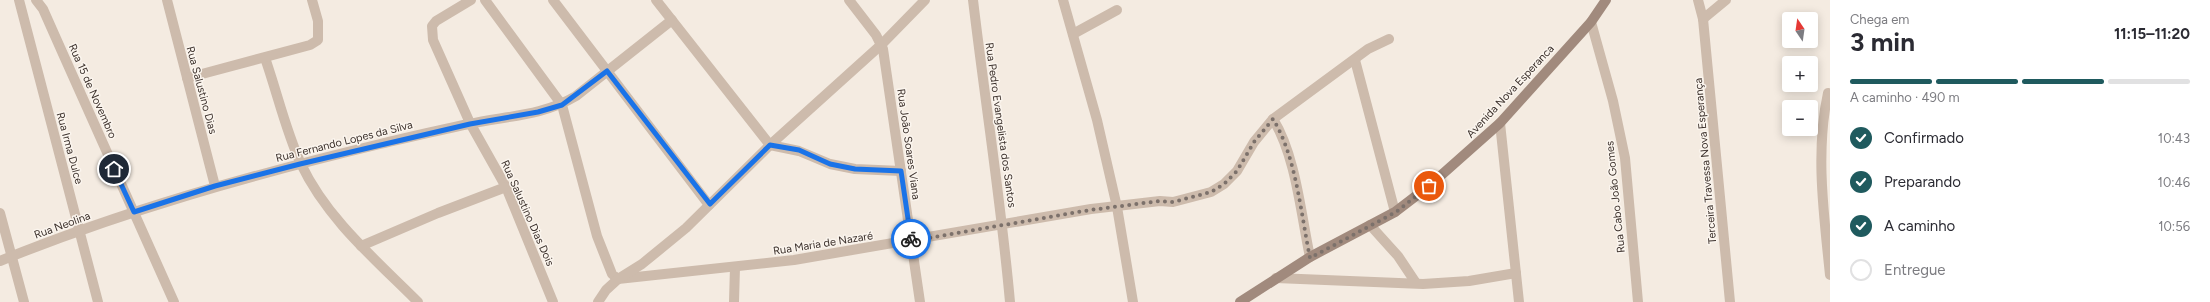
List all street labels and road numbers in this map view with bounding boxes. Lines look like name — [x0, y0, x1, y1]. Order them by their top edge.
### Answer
street label: Rua 15 de Novembro — [66, 42, 119, 141]
street label: Rua Pedro Evangelista dos Santos — [982, 42, 1019, 208]
street label: Avenida Nova Esperanca — [1464, 42, 1557, 140]
street label: Rua Salustino Dias — [184, 45, 219, 135]
street label: Terceira Travessa Nova Esperança — [1692, 77, 1719, 244]
street label: Rua João Soares Viana — [894, 88, 923, 200]
street label: Rua Irma Dulce — [54, 111, 85, 185]
street label: Rua Fernando Lopes da Silva — [274, 118, 414, 165]
street label: Rua Cabo João Gomes — [1603, 140, 1628, 254]
street label: Rua Salustino Dias Dois — [498, 158, 557, 268]
street label: Rua Neolina — [32, 209, 92, 242]
street label: Rua Maria de Nazaré — [772, 229, 874, 258]

